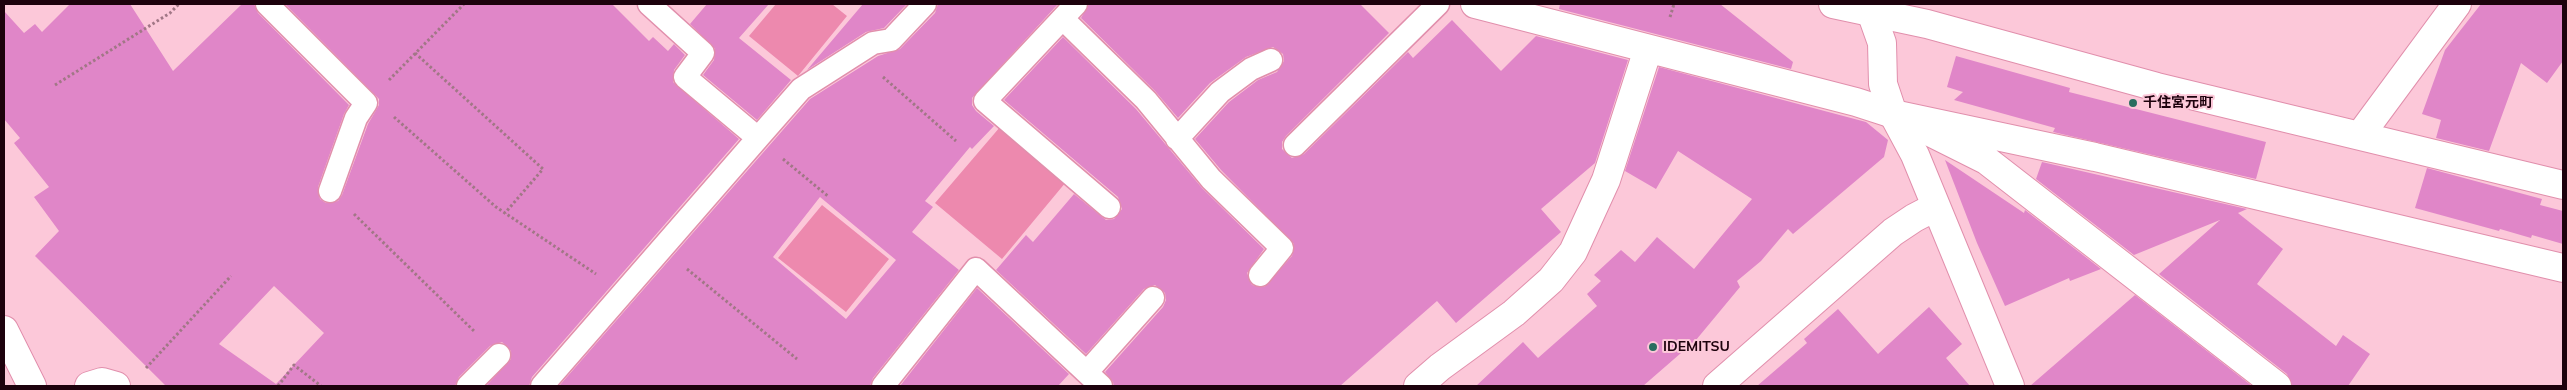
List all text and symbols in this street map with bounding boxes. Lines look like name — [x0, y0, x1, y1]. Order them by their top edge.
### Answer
place label: 千住宮元町 — [2143, 95, 2213, 111]
marker: 千住宮元町 — [2127, 97, 2139, 109]
place label: IDEMITSU — [1663, 339, 1730, 355]
marker: IDEMITSU — [1647, 341, 1659, 353]

